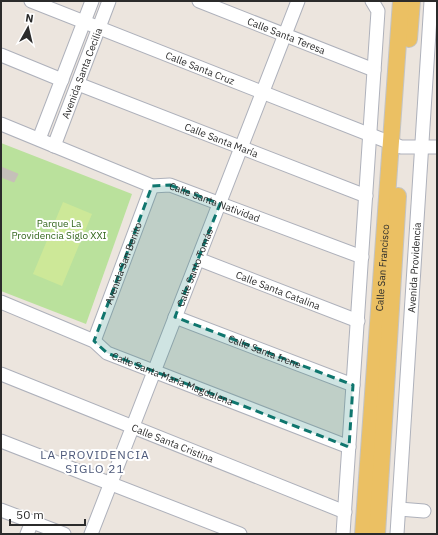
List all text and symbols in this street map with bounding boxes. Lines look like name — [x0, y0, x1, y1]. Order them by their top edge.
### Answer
north arrow — [8, 8, 48, 48]
text: N — [24, 11, 34, 26]
street label: Calle Santa Teresa — [245, 15, 328, 57]
street label: Avenida Santa Cecilia — [59, 25, 105, 121]
street label: Calle Santa Cruz — [164, 49, 237, 88]
street label: Calle Santa María — [183, 120, 261, 161]
street label: Calle Santa Natividad — [167, 179, 262, 225]
park label: Parque La Providencia Siglo XXI — [11, 217, 107, 242]
street label: Avenida San Benito — [102, 220, 145, 306]
street label: Avenida Providencia — [405, 221, 424, 313]
street label: Calle San Francisco — [373, 223, 392, 312]
street label: Calle Santo Tomás — [174, 227, 216, 309]
street label: Calle Santa Catalina — [234, 268, 323, 313]
street label: Calle Santa Irene — [226, 332, 303, 372]
street label: Calle Santa María Magdalena — [110, 349, 236, 409]
street label: Calle Santa Cristina — [130, 421, 216, 466]
district label: LA PROVIDENCIA SIGLO 21 — [40, 447, 150, 476]
scale bar — [10, 501, 85, 527]
text: 50 m — [16, 507, 44, 522]

